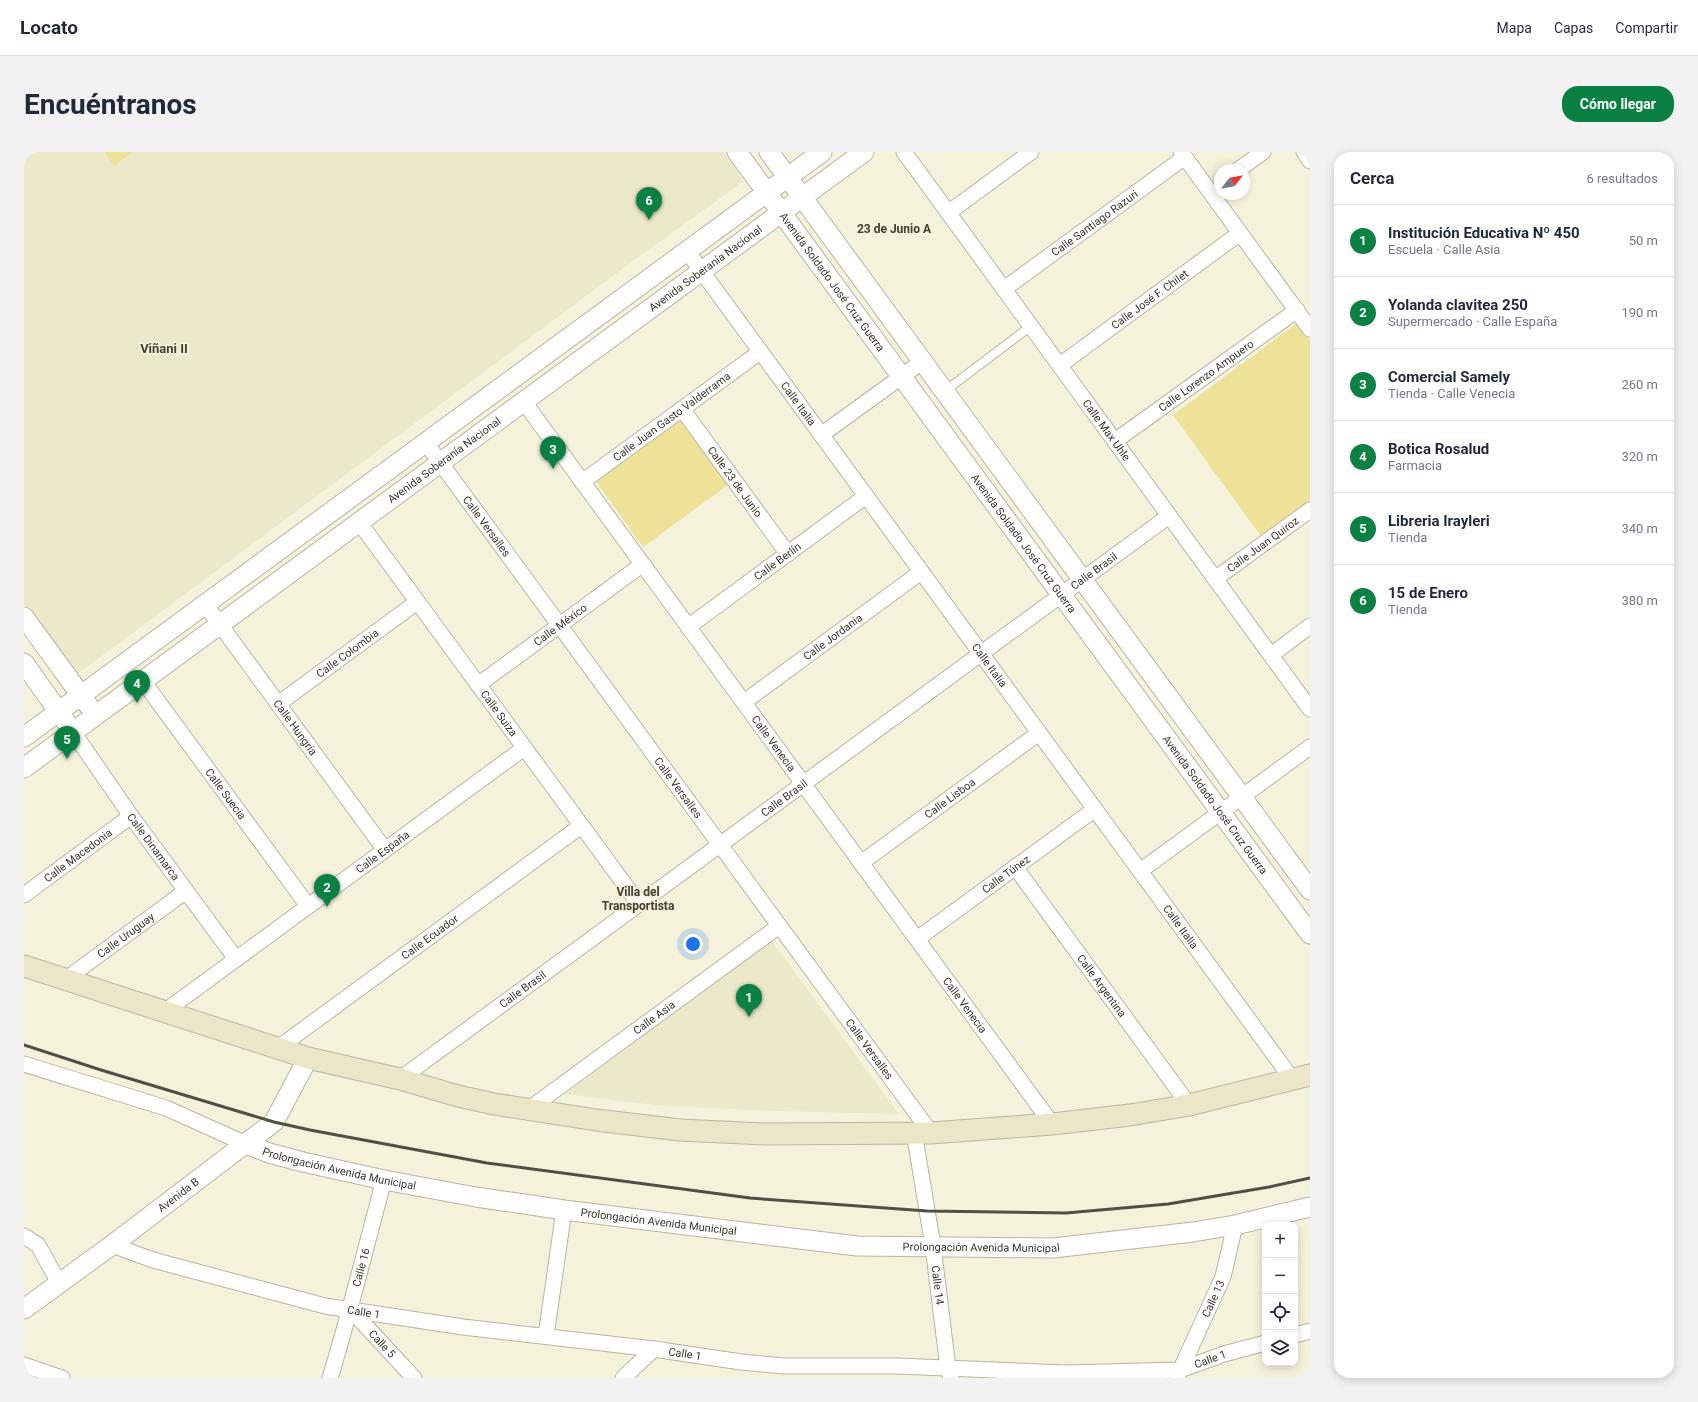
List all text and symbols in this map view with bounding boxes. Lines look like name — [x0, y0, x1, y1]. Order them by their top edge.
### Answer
text: Locato — [20, 16, 78, 39]
text: Mapa — [1497, 20, 1532, 36]
text: Capas — [1554, 20, 1593, 36]
text: Compartir — [1615, 20, 1678, 36]
button: Cómo llegar — [1562, 86, 1674, 122]
text: Encuéntranos — [24, 88, 197, 121]
north arrow — [1214, 164, 1250, 200]
text: Cerca — [1350, 168, 1394, 188]
text: 6 resultados — [1586, 171, 1658, 186]
pin: 6 — [636, 187, 662, 220]
street label: Calle Santiago Razuri — [1049, 188, 1141, 259]
street label: Avenida Soldado José Cruz Guerra — [777, 210, 887, 354]
district label: 23 de Junio A — [857, 222, 932, 236]
street label: Avenida Soberanía Nacional — [647, 223, 765, 314]
text: Institución Educativa Nº 450 — [1388, 224, 1580, 242]
text: 1 — [1359, 233, 1367, 248]
text: 50 m — [1629, 233, 1658, 248]
text: Escuela · Calle Asia — [1388, 242, 1500, 257]
street label: Calle José F. Chilet — [1109, 267, 1191, 332]
text: Yolanda clavitea 250 — [1388, 296, 1528, 314]
text: 2 — [1359, 305, 1367, 320]
text: 190 m — [1621, 305, 1658, 320]
text: Supermercado · Calle España — [1388, 314, 1557, 329]
street label: Calle Lorenzo Ampuero — [1156, 337, 1256, 415]
district label: Viñani II — [140, 341, 188, 356]
text: Comercial Samely — [1388, 368, 1510, 386]
street label: Calle Juan Gasto Valderrama — [611, 370, 733, 464]
text: 3 — [1359, 377, 1367, 392]
text: 260 m — [1621, 377, 1658, 392]
street label: Calle Italia — [778, 379, 818, 428]
text: Tienda · Calle Venecia — [1388, 386, 1515, 401]
street label: Calle Max Uhle — [1080, 397, 1133, 464]
street label: Avenida Soberanía Nacional — [385, 415, 503, 506]
pin: 3 — [540, 436, 566, 469]
text: Botica Rosalud — [1388, 440, 1489, 458]
street label: Calle 23 de Junio — [705, 444, 765, 520]
text: 4 — [1359, 449, 1367, 464]
text: 320 m — [1621, 449, 1658, 464]
text: Farmacia — [1388, 458, 1442, 473]
street label: Avenida Soldado José Cruz Guerra — [968, 471, 1078, 616]
street label: Calle Versalles — [460, 494, 513, 560]
text: Libreria Irayleri — [1388, 512, 1490, 530]
street label: Calle Juan Quiroz — [1225, 514, 1302, 575]
text: 5 — [1359, 521, 1367, 536]
text: 340 m — [1621, 521, 1658, 536]
text: Tienda — [1388, 530, 1427, 545]
street label: Calle Berlín — [752, 540, 804, 583]
street label: Calle Brasil — [1068, 550, 1120, 593]
text: 15 de Enero — [1388, 584, 1468, 602]
text: 6 — [1359, 593, 1367, 608]
text: 380 m — [1621, 593, 1658, 608]
street label: Calle México — [531, 601, 590, 649]
text: Tienda — [1388, 602, 1427, 617]
street label: Calle Jordania — [801, 611, 865, 663]
street label: Calle Colombia — [314, 626, 381, 681]
street label: Calle Italia — [969, 641, 1010, 690]
pin: 4 — [124, 670, 150, 703]
street label: Calle Suiza — [478, 688, 520, 739]
street label: Calle Hungría — [270, 697, 320, 758]
street label: Calle Venecia — [749, 713, 798, 774]
pin: 5 — [54, 726, 80, 759]
street label: Avenida Soldado José Cruz Guerra — [1160, 733, 1270, 877]
street label: Calle Versalles — [651, 755, 704, 821]
street label: Calle Suecia — [202, 766, 248, 822]
street label: Calle Lisboa — [922, 776, 978, 821]
street label: Calle Brasil — [759, 777, 810, 820]
street label: Calle Dinamarca — [124, 811, 182, 883]
street label: Calle Macedonia — [42, 826, 115, 885]
street label: Calle España — [353, 828, 412, 876]
street label: Calle Túnez — [980, 852, 1033, 896]
pin: 2 — [314, 874, 340, 907]
district label: Villa del Transportista — [602, 885, 675, 913]
street label: Calle Italia — [1160, 903, 1201, 952]
street label: Calle Uruguay — [95, 910, 158, 961]
street label: Calle Ecuador — [399, 912, 461, 962]
your location — [683, 934, 703, 954]
street label: Calle Argentina — [1074, 952, 1129, 1020]
street label: Calle Brasil — [497, 968, 549, 1011]
street label: Calle Venecia — [940, 975, 989, 1036]
pin: 1 — [736, 984, 762, 1017]
street label: Calle Asia — [631, 998, 678, 1037]
street label: Calle Versalles — [843, 1016, 896, 1082]
street label: Prolongación Avenida Municipal — [260, 1145, 417, 1193]
street label: Avenida B — [155, 1175, 202, 1215]
street label: Prolongación Avenida Municipal — [580, 1206, 737, 1238]
map controls — [1262, 1222, 1298, 1366]
button: + — [1262, 1222, 1298, 1258]
street label: Prolongación Avenida Municipal — [903, 1240, 1061, 1255]
street label: Calle 16 — [350, 1247, 373, 1288]
button: − — [1262, 1258, 1298, 1294]
street label: Calle 14 — [928, 1265, 946, 1306]
street label: Calle 13 — [1199, 1278, 1228, 1320]
button: locate — [1262, 1294, 1298, 1330]
street label: Calle 1 — [346, 1303, 381, 1321]
street label: Calle 5 — [366, 1327, 398, 1361]
button: layers — [1262, 1330, 1298, 1366]
street label: Calle 1 — [668, 1345, 702, 1363]
street label: Calle 1 — [1192, 1348, 1228, 1371]

